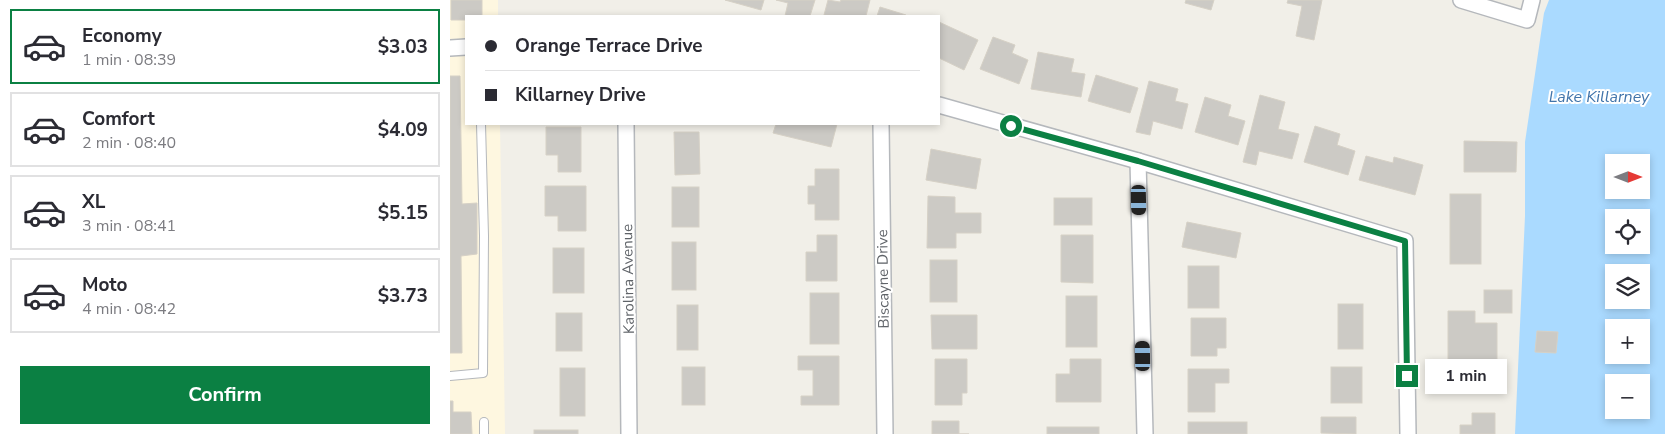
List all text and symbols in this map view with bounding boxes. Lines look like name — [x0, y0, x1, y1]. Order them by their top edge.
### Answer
text: Economy — [82, 23, 162, 49]
icon: car — [22, 24, 67, 69]
text: Orange Terrace Drive — [515, 33, 703, 59]
text: $3.03 — [378, 34, 428, 60]
text: 1 min · 08:39 — [82, 49, 176, 71]
text: Killarney Drive — [515, 82, 646, 108]
water label: Lake Killarney — [1549, 86, 1650, 108]
text: Comfort — [82, 106, 155, 132]
icon: car — [22, 107, 67, 152]
route start — [1000, 115, 1022, 137]
text: $4.09 — [378, 117, 428, 143]
text: 2 min · 08:40 — [82, 132, 176, 154]
north arrow — [1605, 154, 1650, 199]
map controls — [1605, 154, 1650, 419]
car — [1131, 185, 1146, 215]
text: XL — [82, 189, 105, 215]
icon: car — [22, 190, 67, 235]
text: $5.15 — [378, 200, 428, 226]
button: locate — [1605, 209, 1650, 254]
text: 3 min · 08:41 — [82, 215, 176, 237]
street label: Karolina Avenue — [617, 224, 639, 334]
street label: Biscayne Drive — [872, 229, 894, 329]
button: layers — [1605, 264, 1650, 309]
text: Moto — [82, 272, 128, 298]
icon: car — [22, 273, 67, 318]
text: $3.73 — [378, 283, 428, 309]
text: 4 min · 08:42 — [82, 298, 176, 320]
button: + — [1605, 319, 1650, 364]
car — [1135, 341, 1150, 371]
callout: 1 min — [1424, 358, 1507, 394]
route end — [1396, 365, 1418, 387]
text: 1 min — [1445, 365, 1487, 387]
button: Confirm — [20, 366, 430, 424]
button: − — [1605, 374, 1650, 419]

